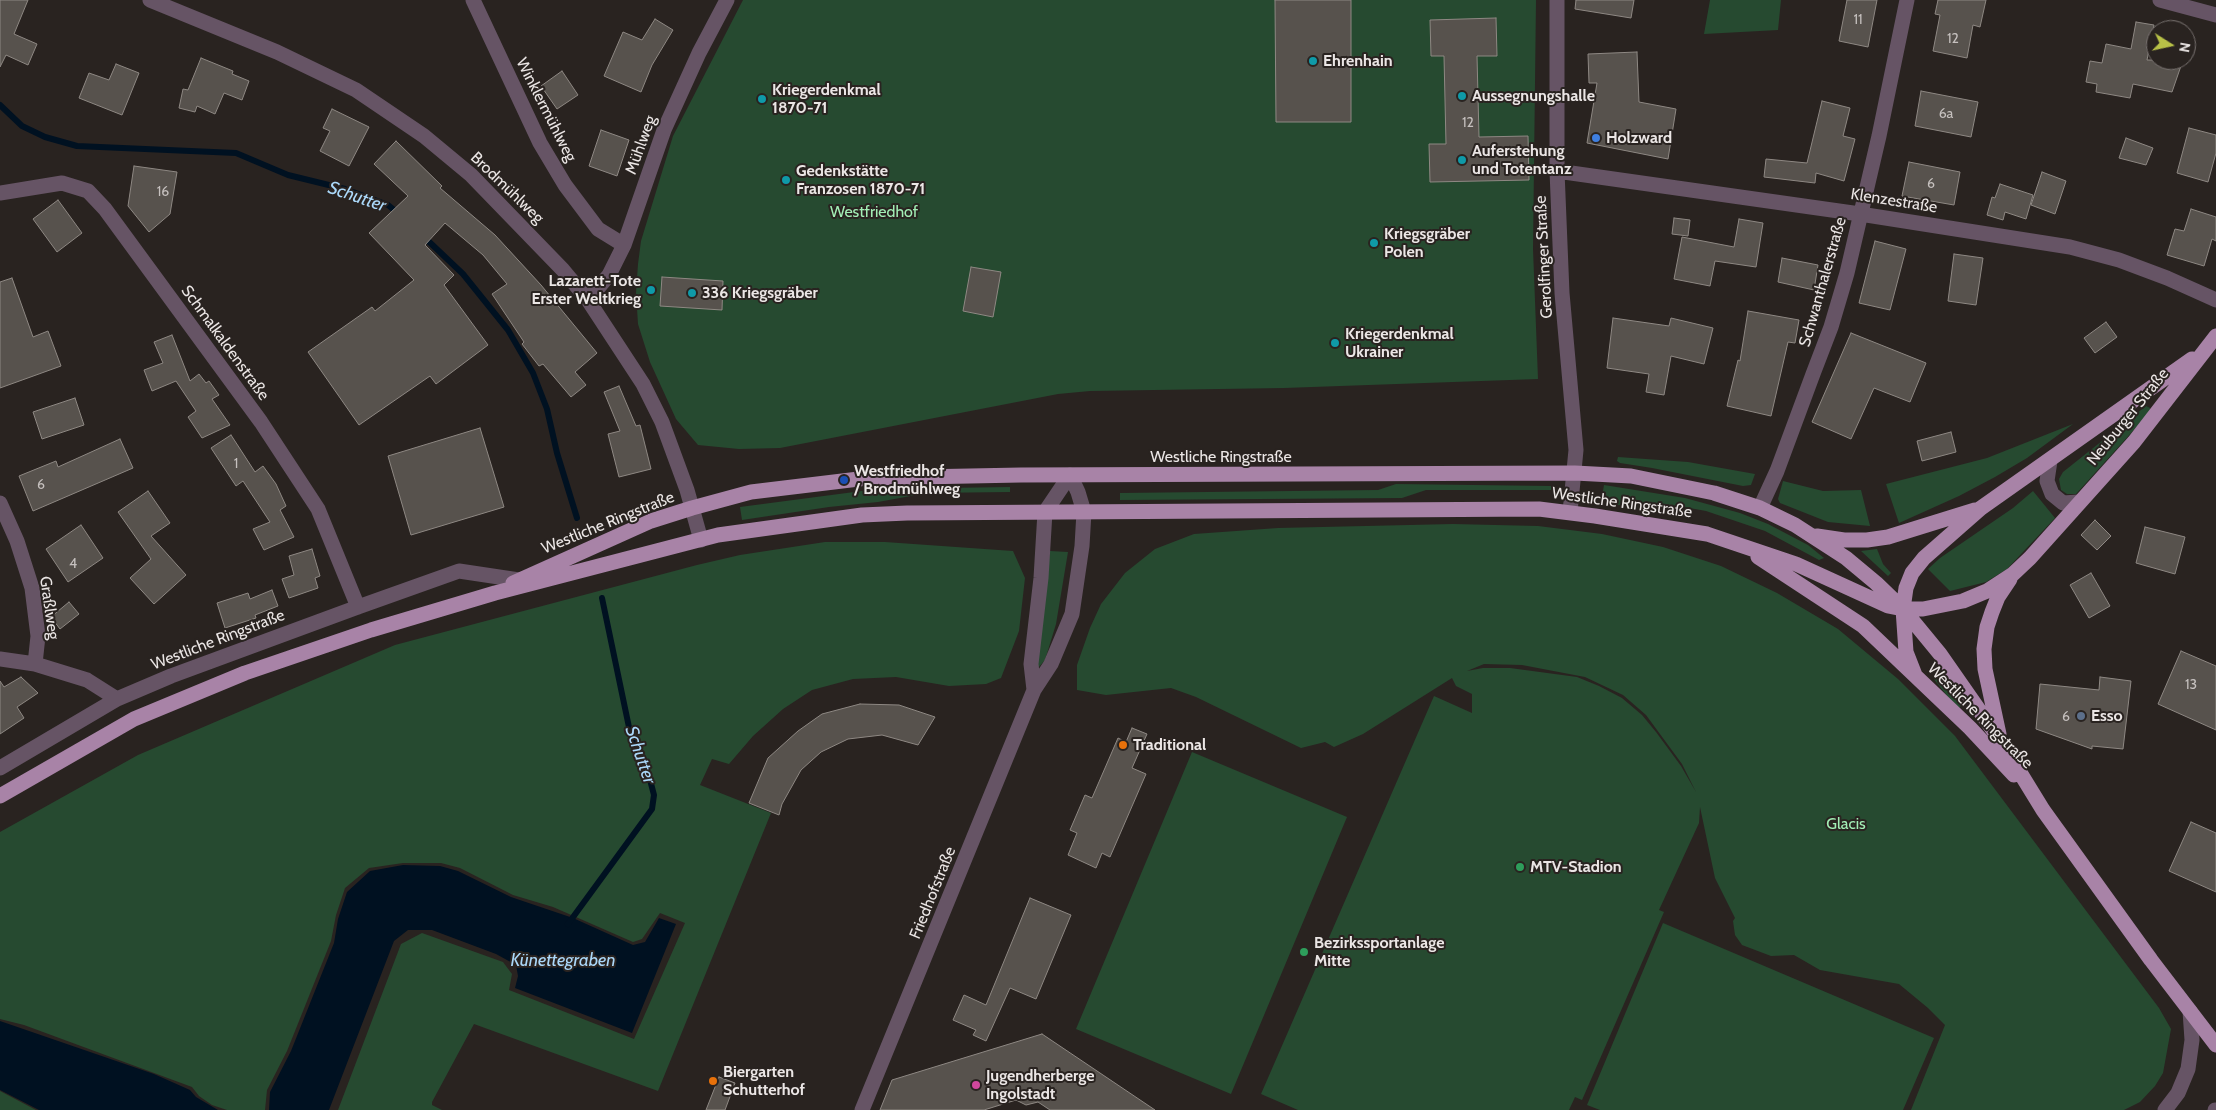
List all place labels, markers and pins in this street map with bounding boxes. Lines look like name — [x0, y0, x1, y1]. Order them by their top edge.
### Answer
place label: Ehrenhain — [1323, 51, 1393, 71]
marker: Ehrenhain — [1307, 55, 1319, 67]
place label: Kriegerdenkmal 1870-71 — [772, 80, 881, 118]
place label: Aussegnungshalle — [1472, 86, 1595, 106]
marker: Aussegnungshalle — [1456, 90, 1468, 102]
marker: Kriegerdenkmal 1870-71 — [756, 93, 768, 105]
place label: Holzward — [1606, 128, 1672, 148]
marker: Holzward — [1590, 132, 1602, 144]
place label: Auferstehung und Totentanz — [1472, 141, 1571, 179]
marker: Auferstehung und Totentanz — [1456, 154, 1468, 166]
place label: Gedenkstätte Franzosen 1870-71 — [796, 161, 925, 199]
marker: Gedenkstätte Franzosen 1870-71 — [780, 174, 792, 186]
place label: Kriegsgräber Polen — [1384, 224, 1470, 262]
marker: Kriegsgräber Polen — [1368, 237, 1380, 249]
place label: Lazarett-Tote Erster Weltkrieg — [532, 271, 641, 309]
place label: 336 Kriegsgräber — [702, 283, 818, 303]
marker: Lazarett-Tote Erster Weltkrieg — [645, 284, 657, 296]
marker: 336 Kriegsgräber — [686, 287, 698, 299]
place label: Kriegerdenkmal Ukrainer — [1345, 324, 1454, 362]
marker: Kriegerdenkmal Ukrainer — [1329, 337, 1341, 349]
place label: Westfriedhof / Brodmühlweg — [854, 461, 960, 499]
marker: Westfriedhof / Brodmühlweg — [838, 474, 850, 486]
place label: Esso — [2091, 706, 2123, 726]
marker: Esso — [2075, 710, 2087, 722]
place label: Traditional — [1133, 735, 1206, 755]
marker: Traditional — [1117, 739, 1129, 751]
place label: MTV-Stadion — [1530, 857, 1622, 877]
marker: MTV-Stadion — [1514, 861, 1526, 873]
place label: Bezirkssportanlage Mitte — [1314, 933, 1444, 971]
marker: Bezirkssportanlage Mitte — [1298, 946, 1310, 958]
place label: Biergarten Schutterhof — [723, 1062, 805, 1100]
place label: Jugendherberge Ingolstadt — [986, 1066, 1094, 1104]
marker: Biergarten Schutterhof — [707, 1075, 719, 1087]
marker: Jugendherberge Ingolstadt — [970, 1079, 982, 1091]

